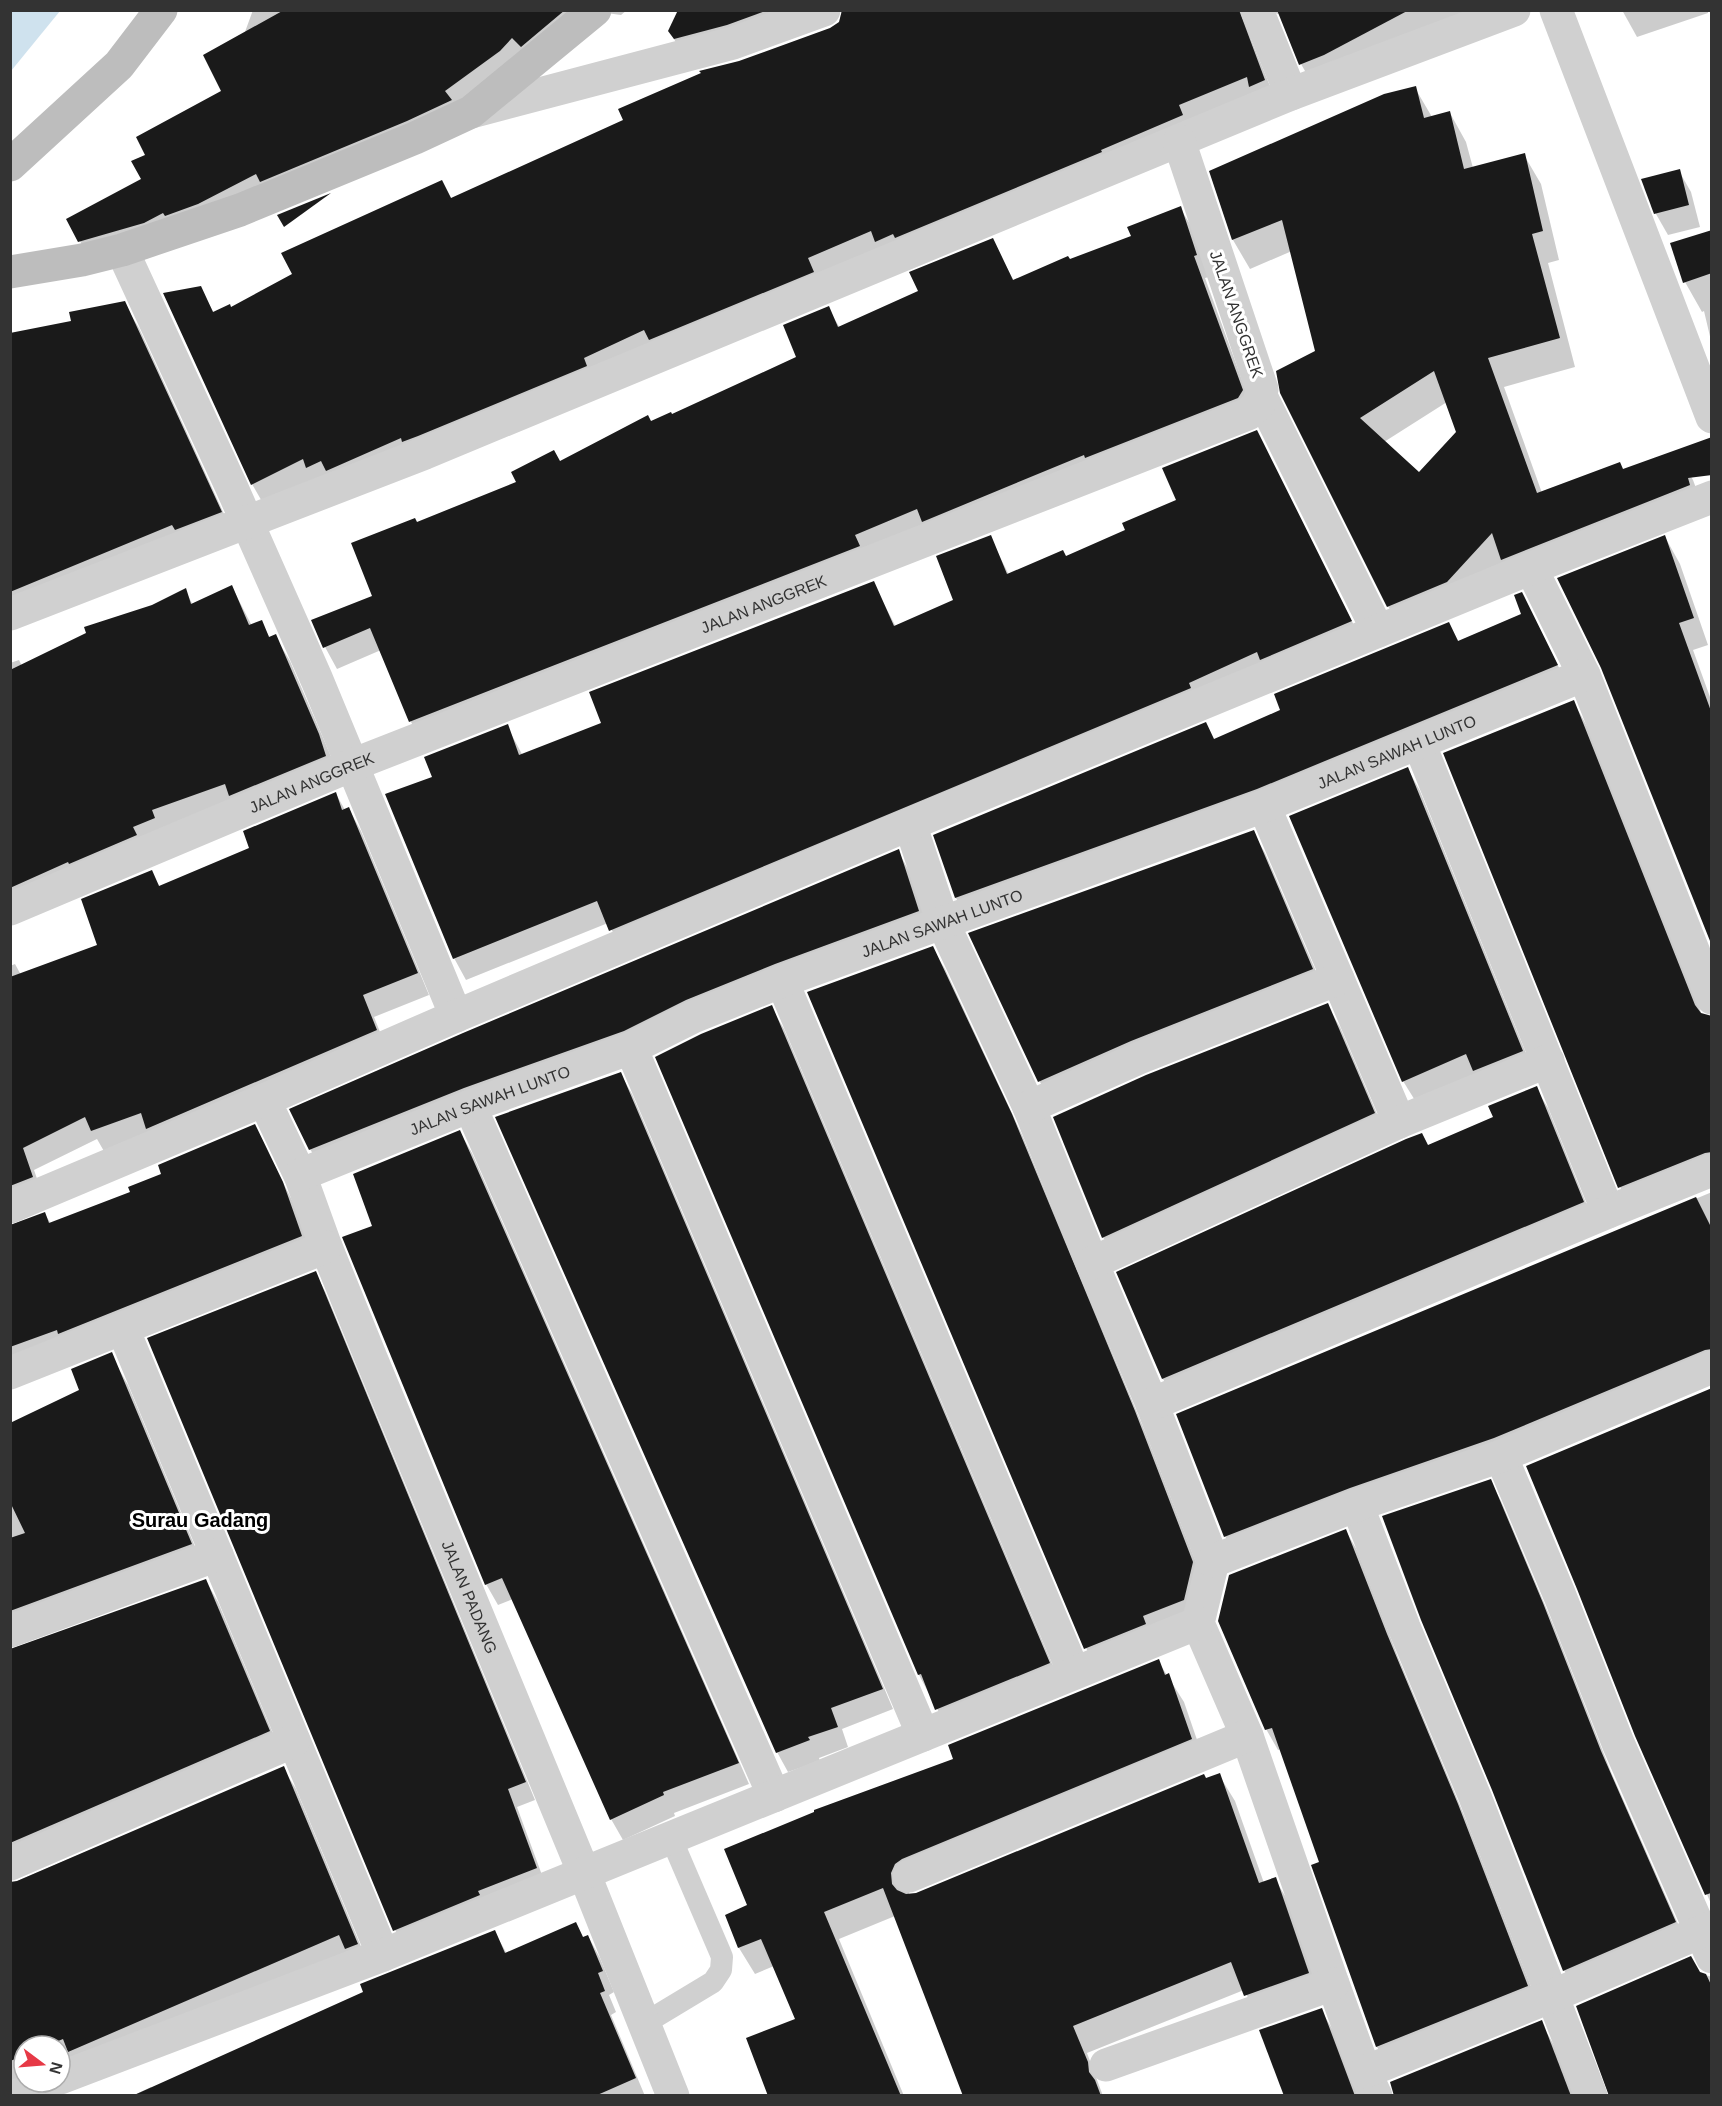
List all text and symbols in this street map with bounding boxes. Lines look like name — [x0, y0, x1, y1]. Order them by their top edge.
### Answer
street label: JALAN ANGGREK — [1207, 248, 1266, 380]
street label: JALAN ANGGREK — [698, 572, 829, 637]
street label: JALAN SAWAH LUNTO — [1315, 712, 1479, 792]
street label: JALAN ANGGREK — [247, 749, 377, 816]
street label: JALAN SAWAH LUNTO — [859, 886, 1025, 960]
street label: JALAN SAWAH LUNTO — [407, 1063, 572, 1139]
district label: Surau Gadang — [132, 1509, 268, 1531]
street label: JALAN PADANG — [438, 1538, 500, 1656]
north arrow — [12, 2034, 72, 2094]
text: N — [46, 2060, 66, 2076]

